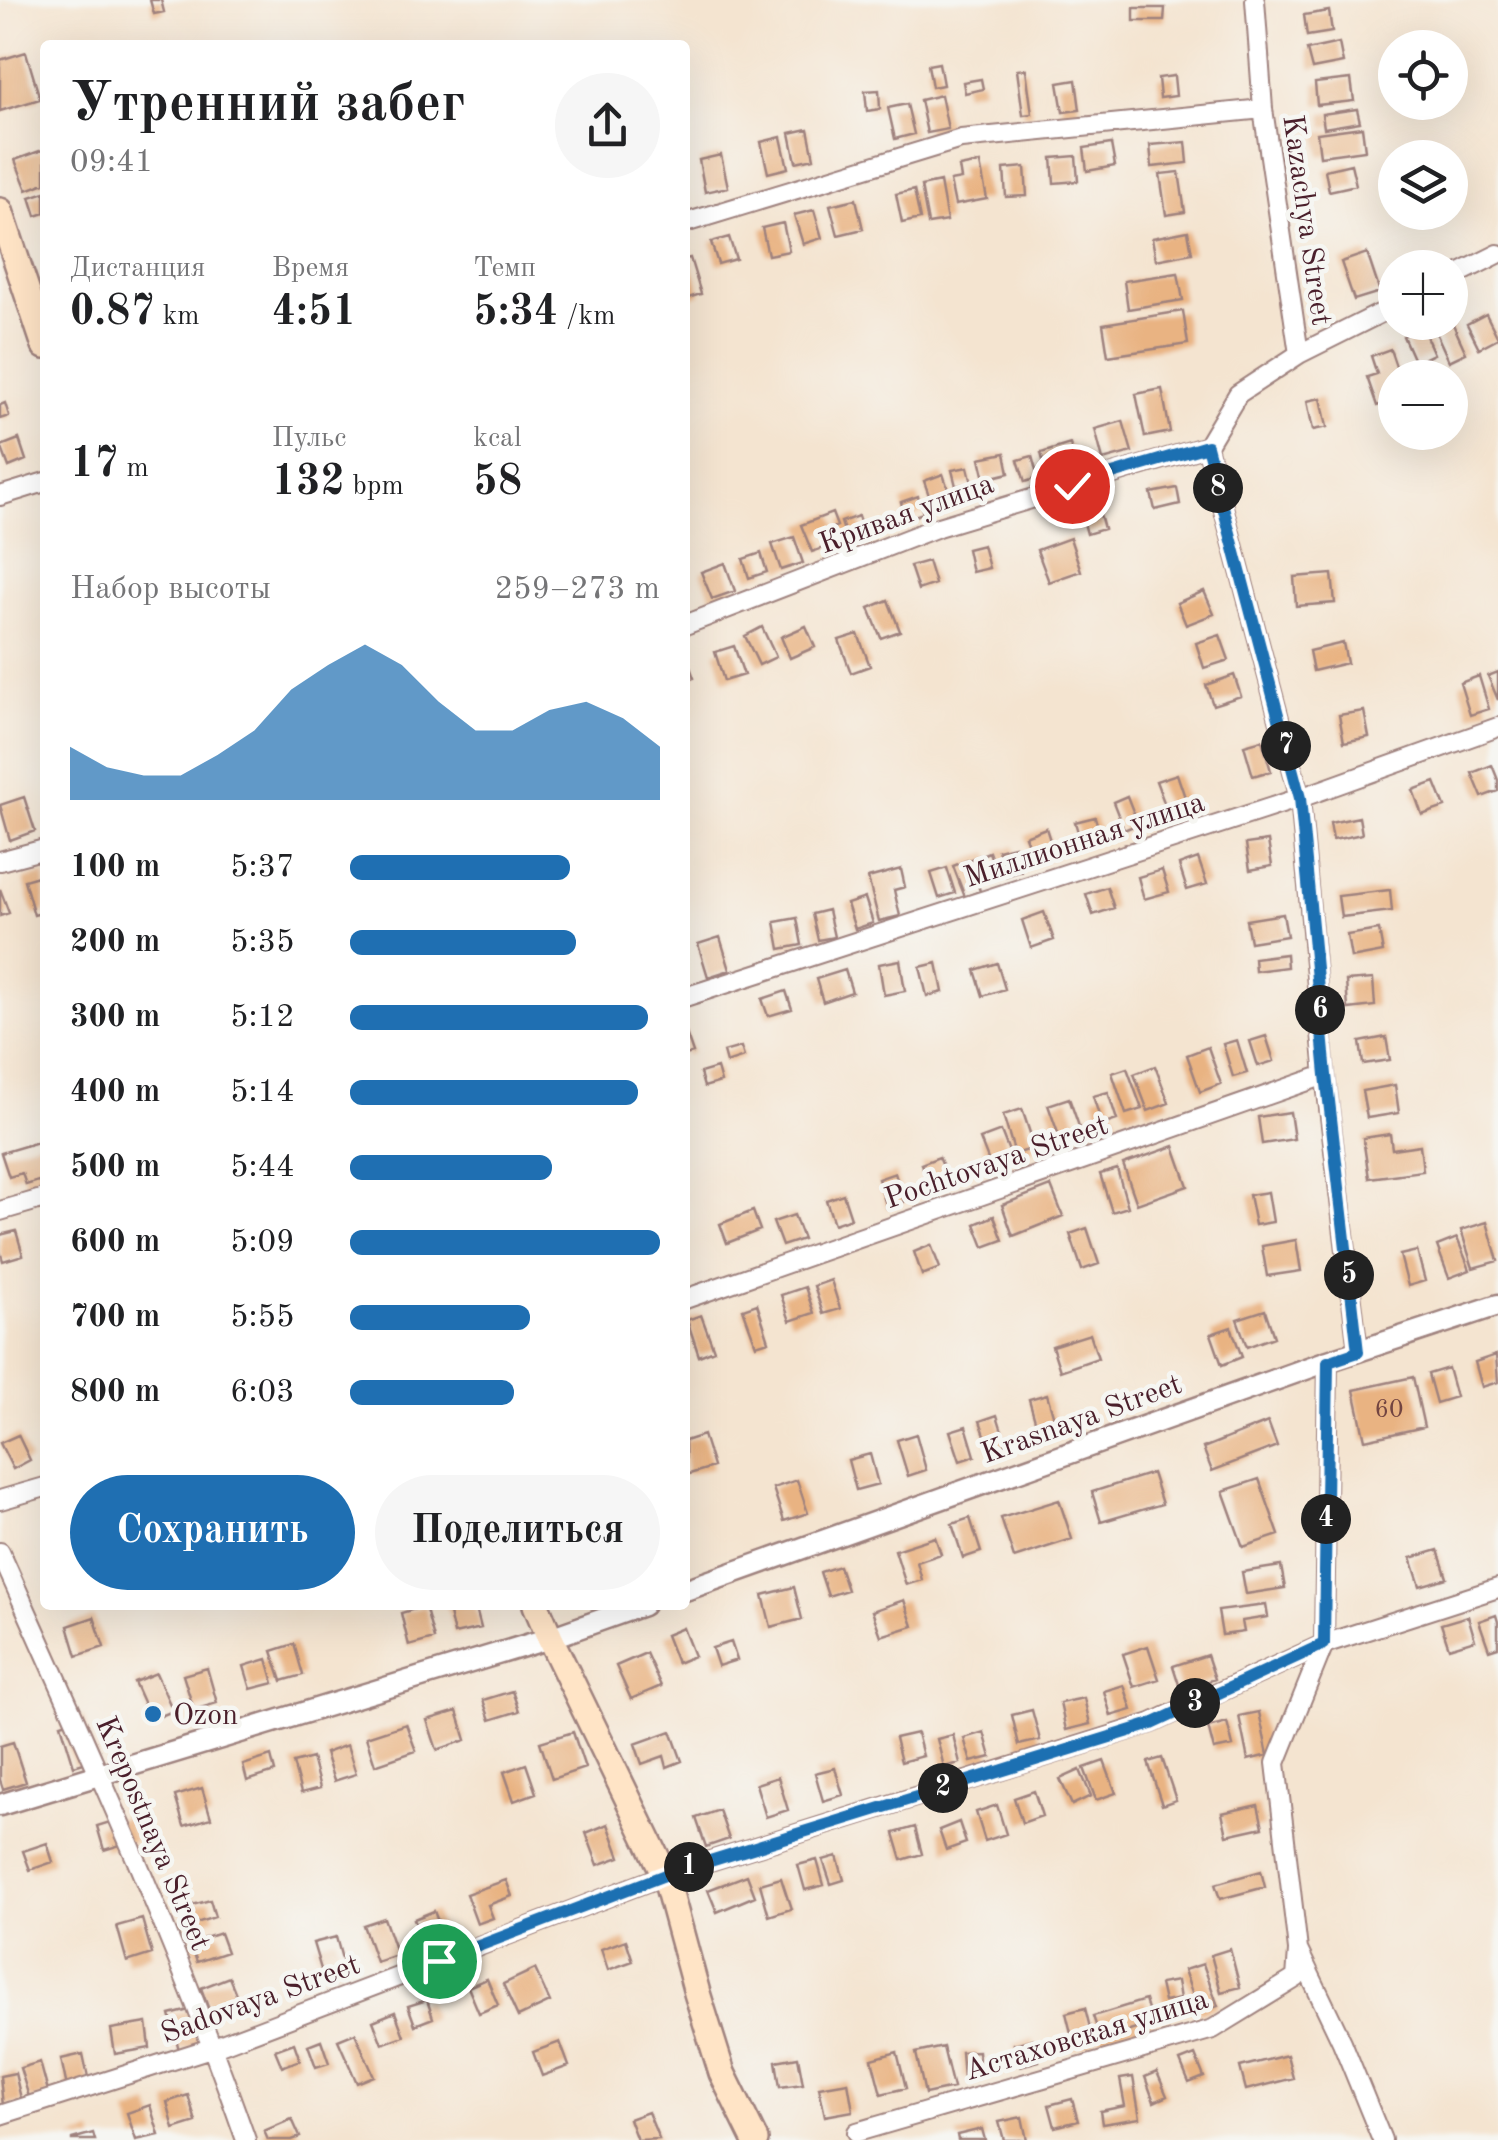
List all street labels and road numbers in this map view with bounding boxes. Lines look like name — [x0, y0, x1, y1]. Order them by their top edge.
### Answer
street label: Kazachya Street — [1276, 113, 1336, 328]
street label: Кривая улица — [815, 469, 998, 560]
street label: Миллионная улица — [961, 788, 1209, 894]
street label: Pochtovaya Street — [881, 1111, 1112, 1215]
street label: Krasnaya Street — [977, 1370, 1186, 1470]
street label: Krepostnaya Street — [89, 1712, 215, 1955]
street label: Sadovaya Street — [157, 1950, 364, 2050]
street label: Астаховская улица — [961, 1985, 1212, 2087]

